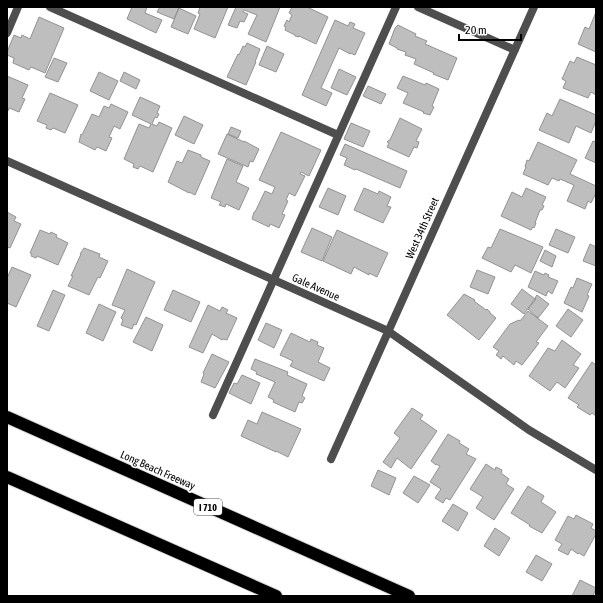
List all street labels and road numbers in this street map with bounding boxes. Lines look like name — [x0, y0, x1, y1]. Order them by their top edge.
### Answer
street label: West 34th Street — [403, 196, 441, 260]
street label: Gale Avenue — [290, 271, 342, 303]
street label: Long Beach Freeway — [119, 448, 198, 492]
road number: I 710 — [194, 499, 222, 515]

